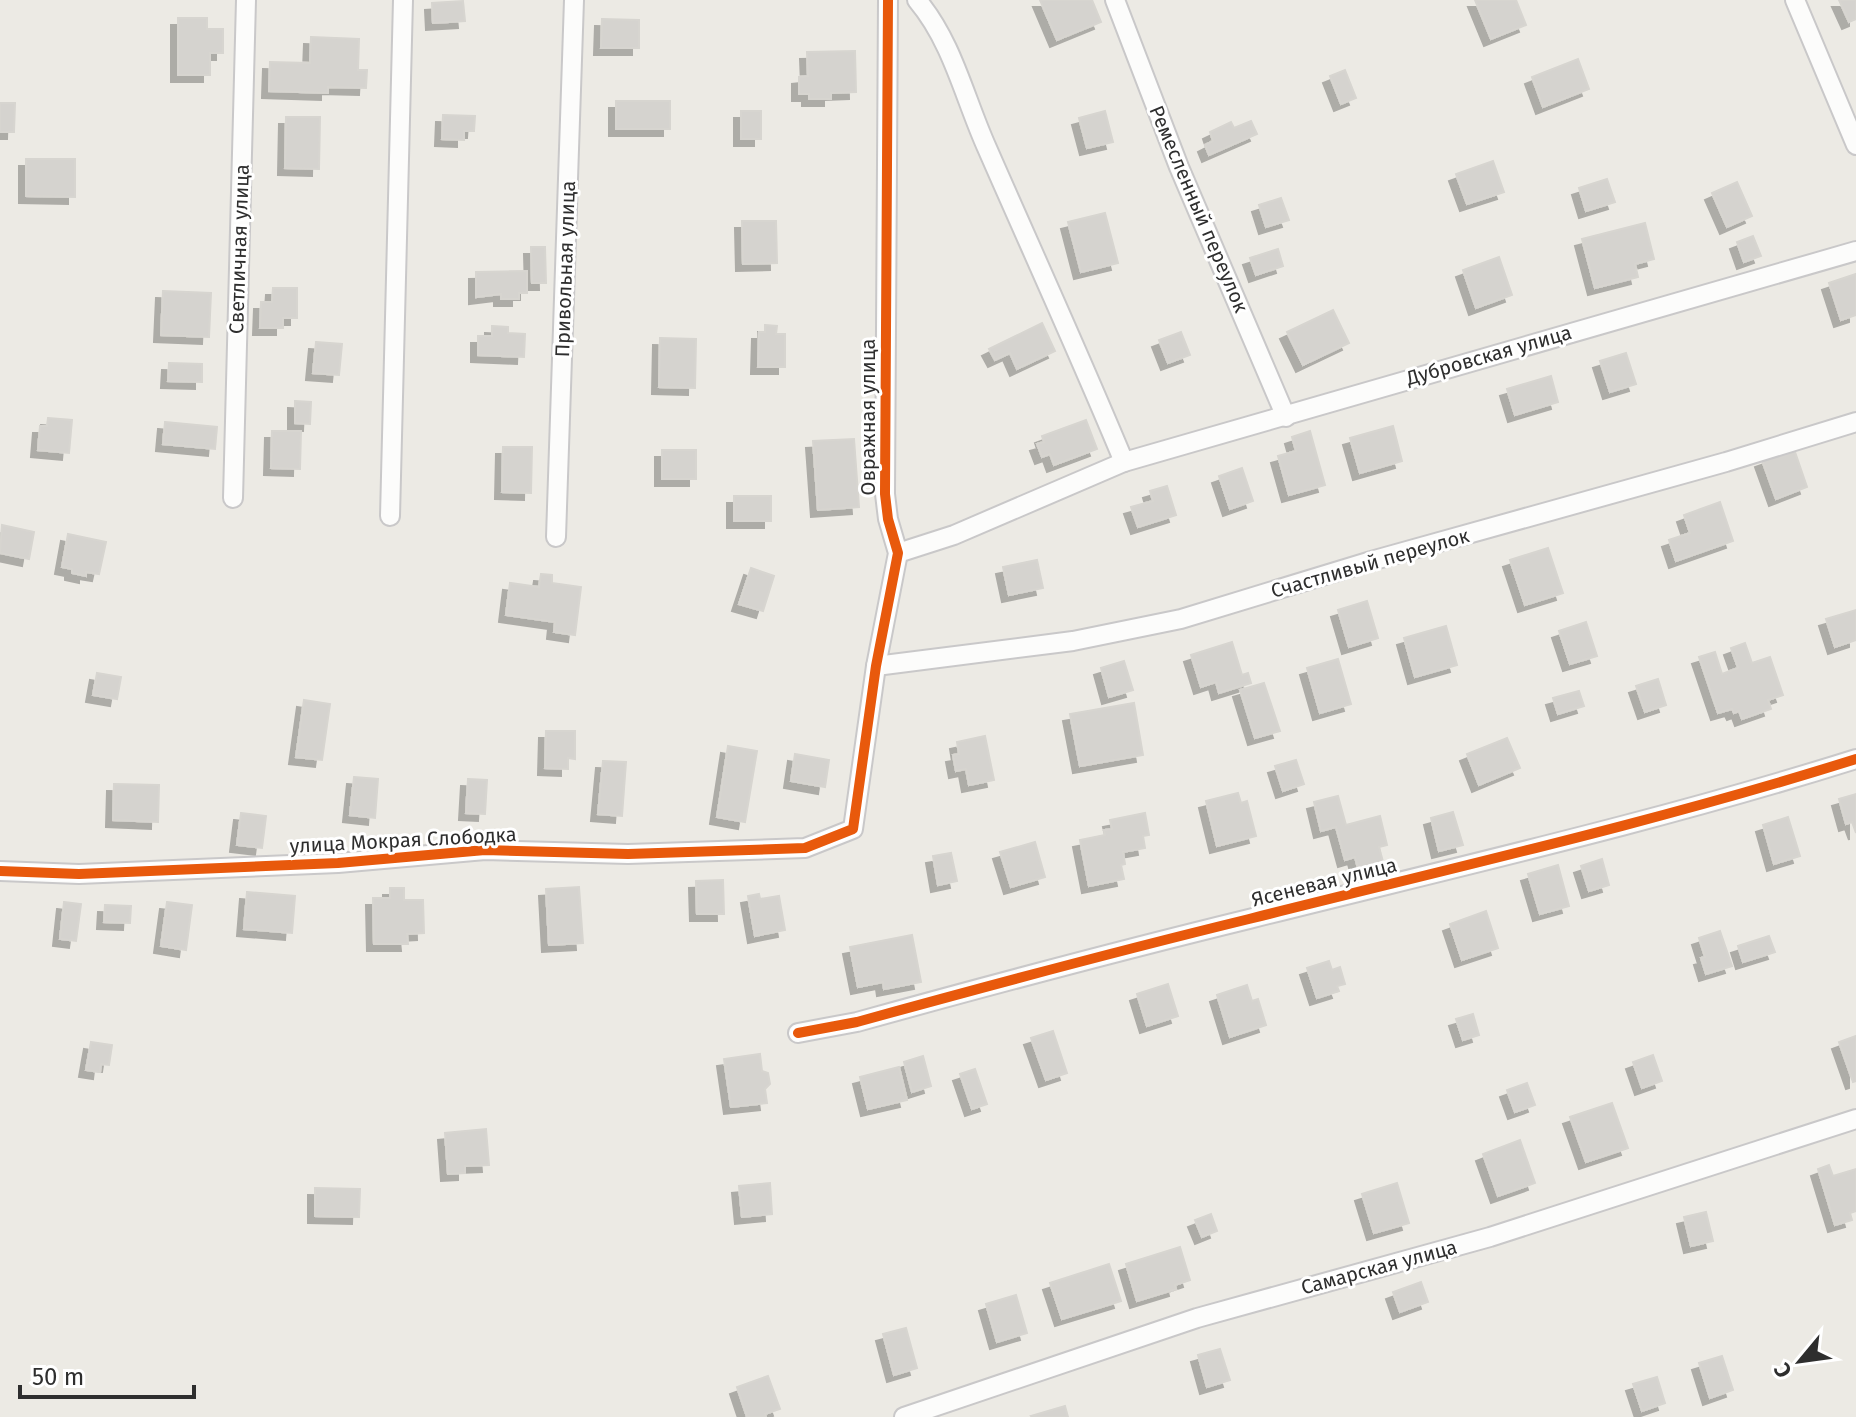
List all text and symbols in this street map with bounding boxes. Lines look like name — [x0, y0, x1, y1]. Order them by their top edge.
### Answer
street label: Ремесленный переулок — [1144, 102, 1254, 317]
street label: Светличная улица — [224, 164, 254, 334]
street label: Привольная улица — [550, 180, 580, 358]
street label: Дубровская улица — [1403, 320, 1574, 390]
street label: Овражная улица — [856, 339, 880, 495]
street label: Счастливый переулок — [1268, 523, 1473, 603]
street label: улица Мокрая Слободка — [289, 822, 517, 858]
street label: Ясеневая улица — [1249, 852, 1399, 912]
street label: Самарская улица — [1298, 1235, 1460, 1299]
north arrow — [1760, 1321, 1840, 1401]
scale bar — [20, 1349, 194, 1399]
text: С — [1768, 1358, 1798, 1383]
text: 50 m — [32, 1363, 84, 1391]

